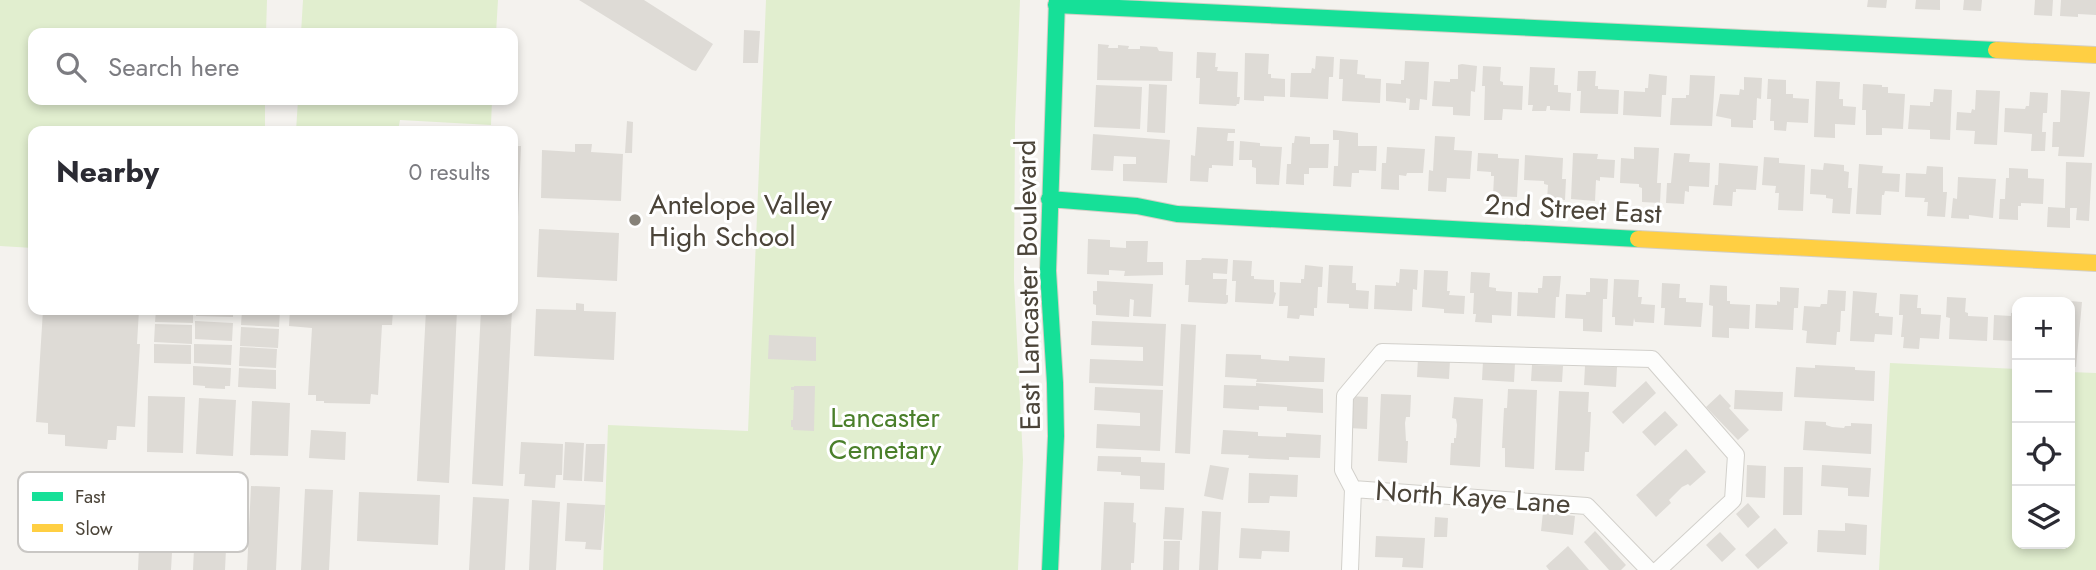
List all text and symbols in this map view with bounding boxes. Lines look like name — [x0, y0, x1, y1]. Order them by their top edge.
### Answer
search box — [28, 28, 518, 105]
icon: search — [52, 48, 90, 86]
text: Search here — [108, 48, 240, 86]
street label: East Lancaster Boulevard — [1005, 139, 1051, 431]
text: Nearby — [56, 150, 159, 193]
text: 0 results — [408, 155, 490, 189]
place label: Antelope Valley High School — [649, 184, 833, 257]
street label: 2nd Street East — [1484, 184, 1663, 234]
marker: Antelope Valley High School — [627, 212, 643, 228]
map controls — [2012, 297, 2075, 549]
button: + — [2012, 297, 2075, 360]
button: − — [2012, 360, 2075, 423]
park label: Lancaster Cemetary — [829, 397, 942, 470]
button: locate — [2012, 423, 2075, 486]
street label: North Kaye Lane — [1374, 470, 1572, 524]
legend — [18, 472, 248, 552]
text: Fast — [75, 483, 106, 510]
button: layers — [2012, 486, 2075, 549]
text: Slow — [75, 515, 113, 542]

